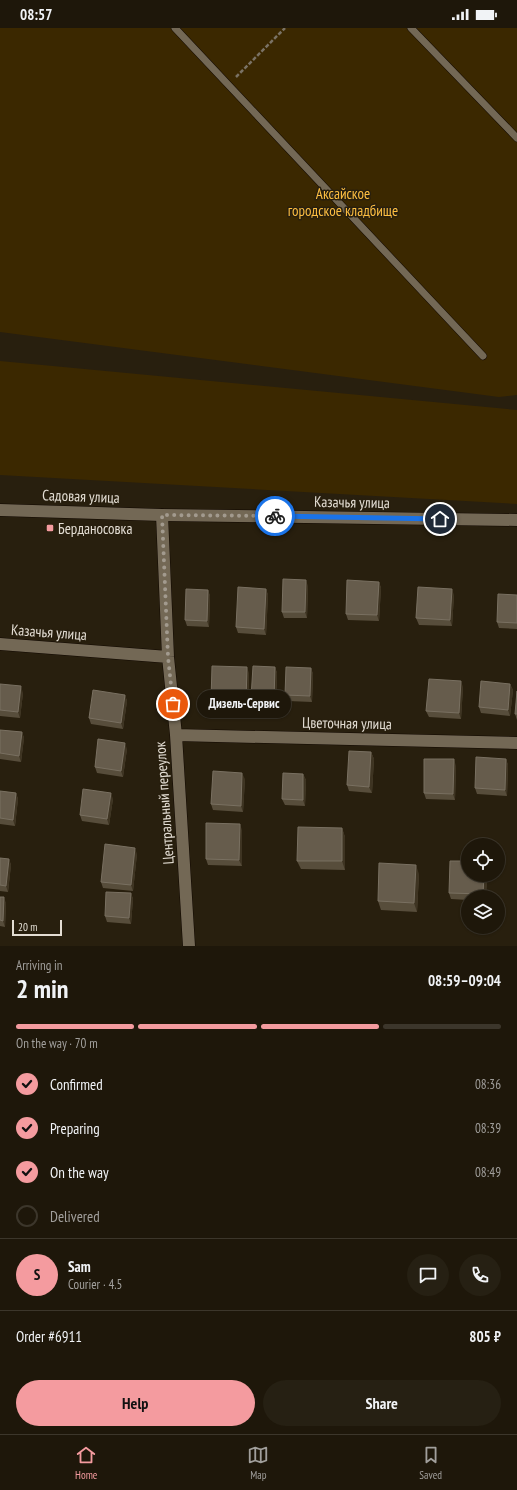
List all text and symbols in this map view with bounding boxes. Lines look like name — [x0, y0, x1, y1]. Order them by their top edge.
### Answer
text: 08:57 — [20, 5, 52, 24]
park label: Аксайское городское кладбище — [288, 184, 398, 220]
street label: Садовая улица — [42, 485, 120, 507]
street label: Казачья улица — [314, 492, 390, 512]
courier — [255, 496, 295, 536]
pin — [423, 502, 457, 536]
icon: bike — [264, 505, 286, 527]
icon: home — [429, 508, 451, 530]
place label: Берданосовка — [58, 519, 132, 538]
marker: Берданосовка — [45, 523, 55, 533]
street label: Казачья улица — [10, 620, 88, 644]
pin — [156, 687, 190, 721]
callout: Дизель-Сервис — [197, 690, 291, 718]
icon: bag — [162, 693, 184, 715]
text: Дизель-Сервис — [208, 695, 280, 712]
street label: Цветочная улица — [302, 713, 392, 733]
street label: Центральный переулок — [150, 741, 178, 865]
map controls — [461, 838, 505, 934]
button: locate — [461, 838, 505, 882]
button: layers — [461, 890, 505, 934]
scale bar — [12, 918, 62, 937]
text: 20 m — [18, 920, 37, 934]
text: Arriving in — [16, 957, 63, 974]
text: 08:59–09:04 — [428, 971, 501, 990]
text: 2 min — [16, 972, 69, 1005]
text: On the way · 70 m — [16, 1035, 98, 1052]
icon: check — [16, 1073, 38, 1095]
text: Confirmed — [50, 1075, 103, 1094]
text: 08:36 — [475, 1076, 501, 1093]
icon: check — [16, 1117, 38, 1139]
text: Preparing — [50, 1119, 100, 1138]
text: 08:39 — [475, 1120, 501, 1137]
icon: check — [16, 1161, 38, 1183]
text: On the way — [50, 1163, 109, 1182]
text: 08:49 — [475, 1164, 501, 1181]
text: Delivered — [50, 1207, 100, 1226]
button: chat — [407, 1254, 449, 1296]
button: phone — [459, 1254, 501, 1296]
text: Sam — [68, 1257, 91, 1276]
text: S — [34, 1265, 40, 1284]
text: Courier · 4.5 — [68, 1276, 122, 1293]
text: Order #6911 — [16, 1327, 82, 1346]
text: 805 ₽ — [469, 1327, 501, 1346]
button: Help — [16, 1380, 255, 1426]
button: Share — [263, 1380, 501, 1426]
tab: Home — [75, 1444, 97, 1482]
tab: Map — [247, 1444, 269, 1482]
tab: Saved — [419, 1444, 442, 1482]

